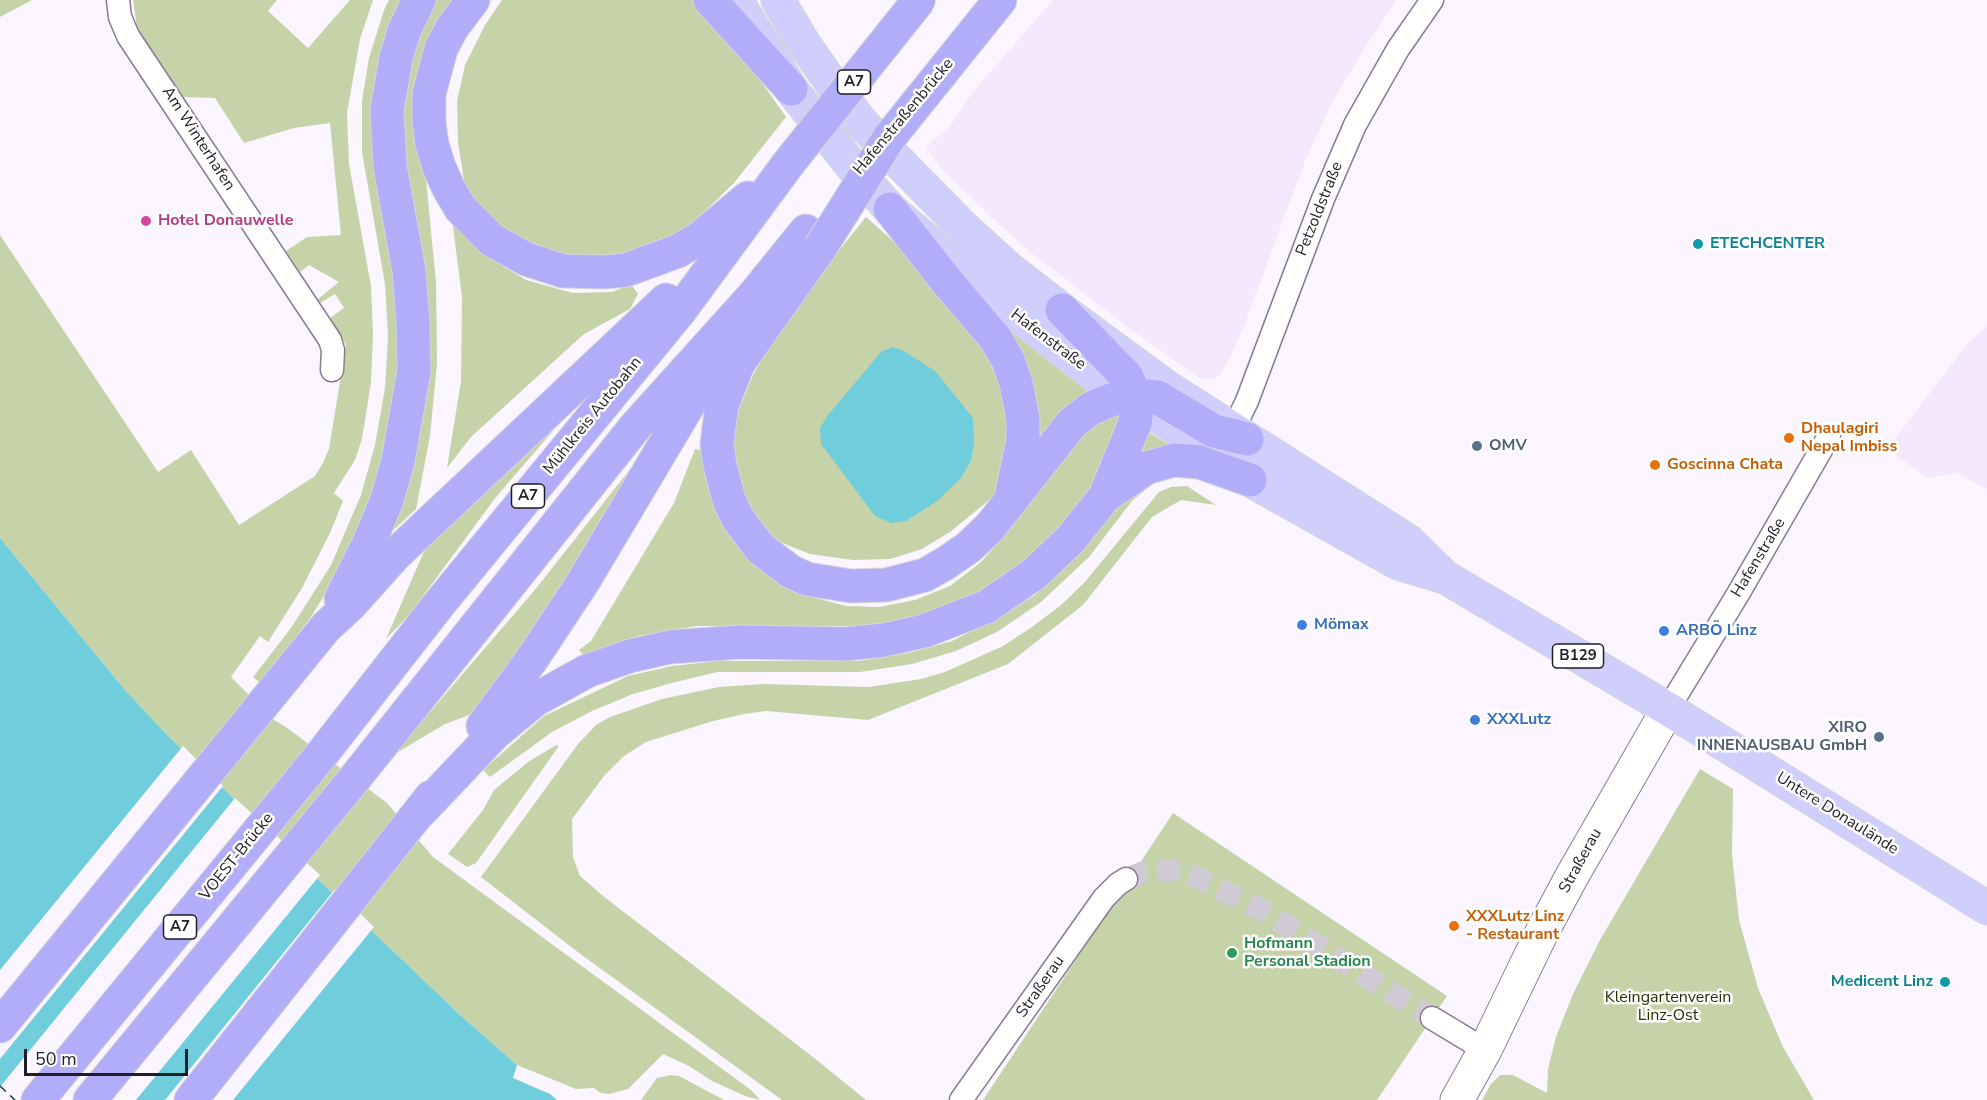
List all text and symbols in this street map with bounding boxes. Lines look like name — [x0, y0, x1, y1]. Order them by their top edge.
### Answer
street label: Hafenstraßenbrücke — [850, 55, 958, 179]
road number: A7 — [838, 70, 870, 94]
street label: Am Winterhafen — [157, 83, 239, 195]
street label: Petzoldstraße — [1292, 159, 1348, 259]
place label: Hotel Donauwelle — [158, 211, 293, 231]
marker: Hotel Donauwelle — [139, 214, 153, 228]
place label: ETECHCENTER — [1710, 234, 1825, 254]
marker: ETECHCENTER — [1691, 237, 1705, 251]
street label: Hafenstraße — [1007, 306, 1089, 374]
street label: Mühlkreis Autobahn — [540, 354, 646, 478]
place label: Dhaulagiri Nepal Imbiss — [1801, 419, 1897, 457]
marker: Dhaulagiri Nepal Imbiss — [1782, 431, 1796, 445]
place label: OMV — [1489, 436, 1527, 456]
marker: OMV — [1470, 439, 1484, 453]
place label: Goscinna Chata — [1667, 455, 1783, 475]
marker: Goscinna Chata — [1648, 458, 1662, 472]
road number: A7 — [512, 484, 544, 508]
street label: Hafenstraße — [1728, 515, 1790, 601]
place label: Mömax — [1314, 615, 1369, 635]
marker: Mömax — [1295, 618, 1309, 632]
place label: ARBÖ Linz — [1676, 621, 1757, 641]
marker: ARBÖ Linz — [1657, 624, 1671, 638]
road number: B129 — [1552, 644, 1604, 668]
place label: XXXLutz — [1487, 710, 1551, 730]
marker: XXXLutz — [1468, 713, 1482, 727]
place label: XIRO INNENAUSBAU GmbH — [1697, 718, 1867, 756]
marker: XIRO INNENAUSBAU GmbH — [1872, 730, 1886, 744]
street label: Untere Donaulände — [1772, 769, 1902, 859]
street label: VOEST-Brücke — [196, 809, 278, 905]
street label: Straßerau — [1555, 825, 1607, 897]
place label: XXXLutz Linz - Restaurant — [1466, 907, 1564, 945]
road number: A7 — [164, 915, 196, 939]
marker: XXXLutz Linz - Restaurant — [1447, 919, 1461, 933]
place label: Hofmann Personal Stadion — [1244, 934, 1371, 972]
marker: Hofmann Personal Stadion — [1225, 946, 1239, 960]
street label: Straßerau — [1013, 952, 1069, 1022]
place label: Medicent Linz — [1831, 972, 1933, 992]
marker: Medicent Linz — [1938, 975, 1952, 989]
park label: Kleingartenverein Linz-Ost — [1605, 988, 1731, 1026]
scale bar — [27, 1037, 190, 1075]
text: 50 m — [35, 1047, 77, 1071]

